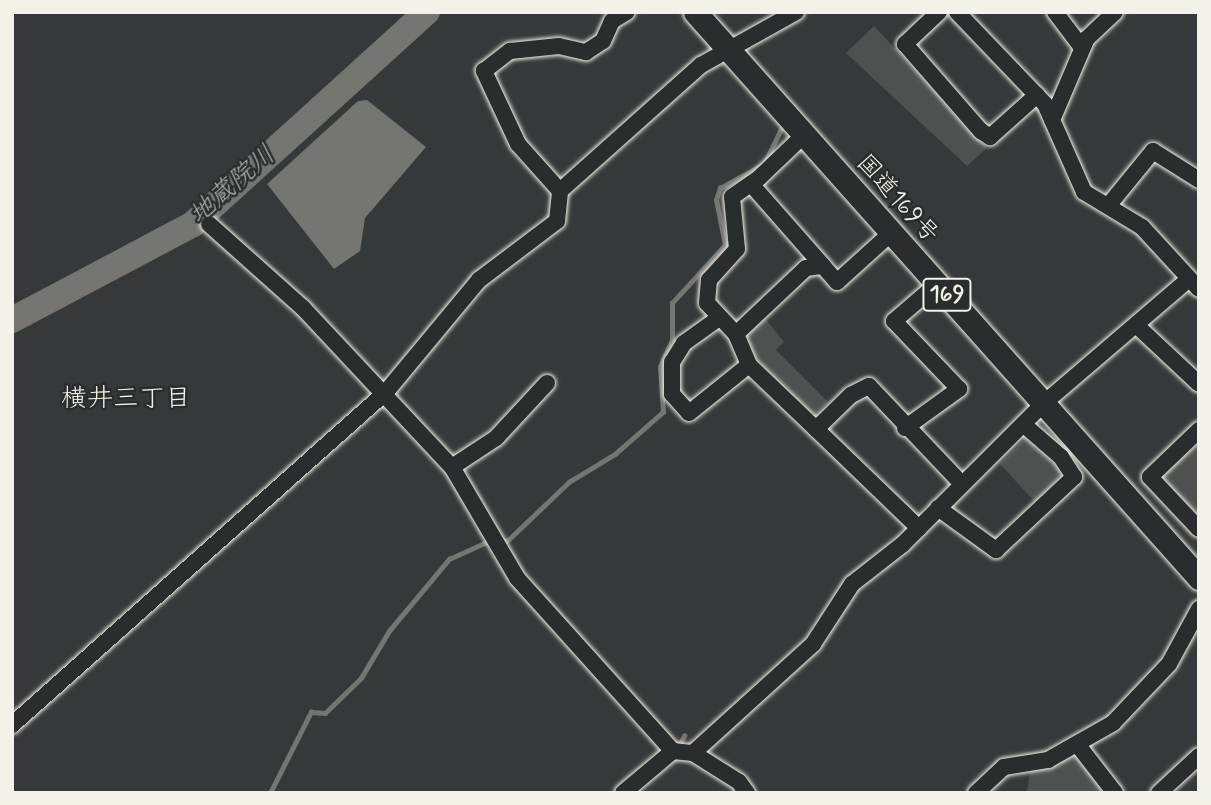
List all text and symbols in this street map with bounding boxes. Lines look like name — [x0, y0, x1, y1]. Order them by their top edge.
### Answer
water label: 地蔵院川 — [184, 140, 282, 232]
street label: 国道169号 — [850, 149, 944, 249]
road number: 169 — [921, 276, 973, 314]
district label: 横井三丁目 — [61, 384, 191, 416]

